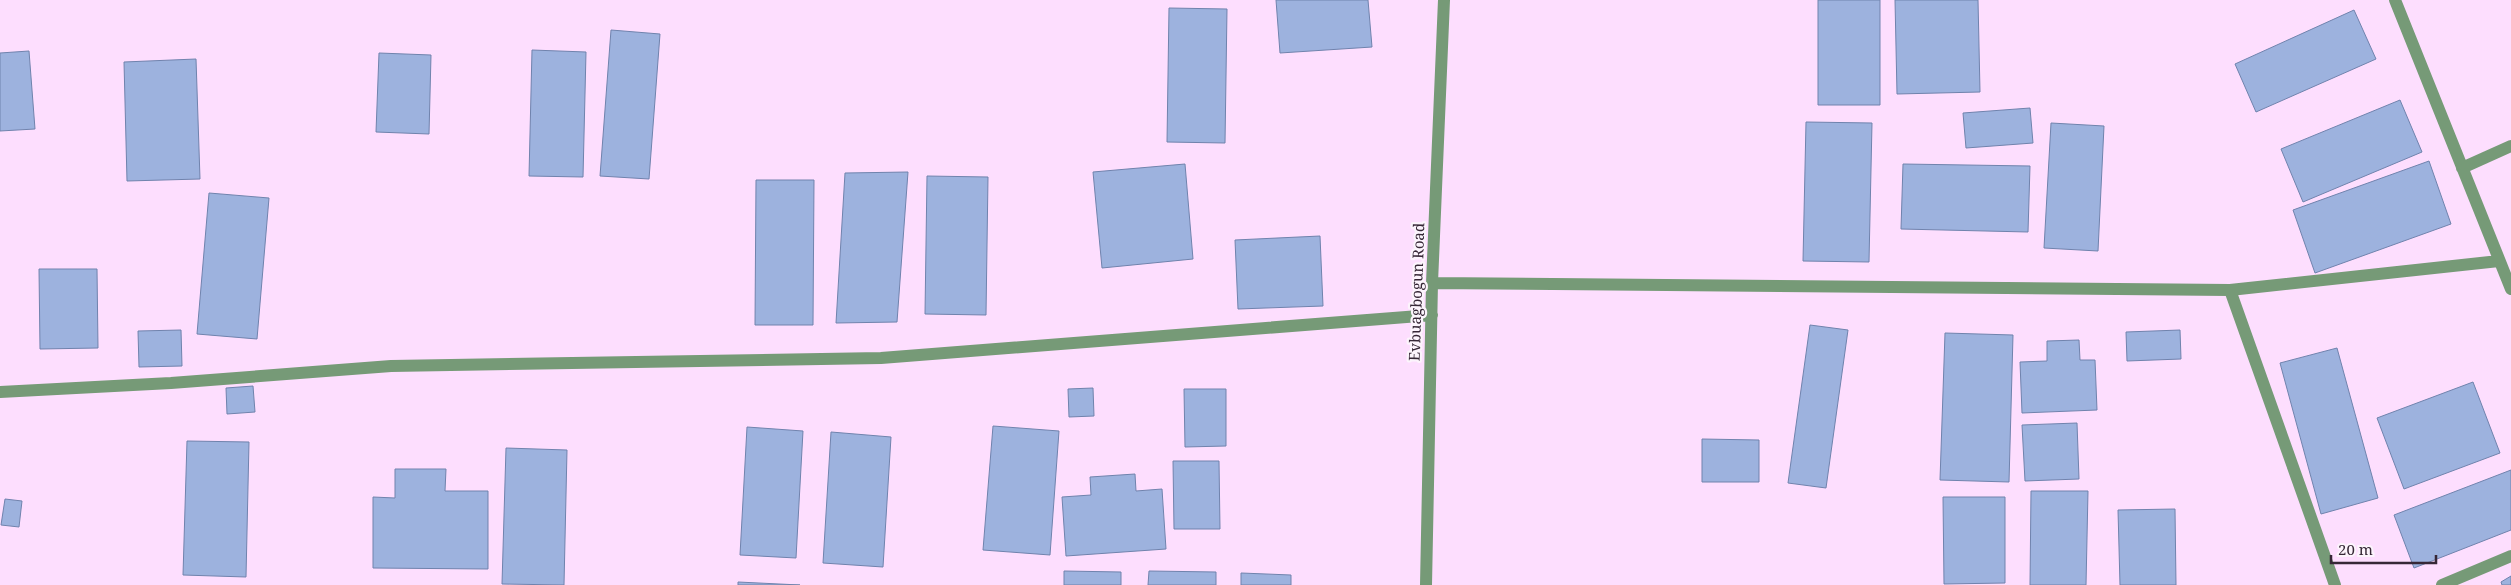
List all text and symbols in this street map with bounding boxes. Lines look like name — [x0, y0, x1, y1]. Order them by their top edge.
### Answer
street label: Evbuagbogun Road — [1404, 222, 1428, 362]
scale bar — [2331, 532, 2436, 564]
text: 20 m — [2338, 539, 2373, 559]

